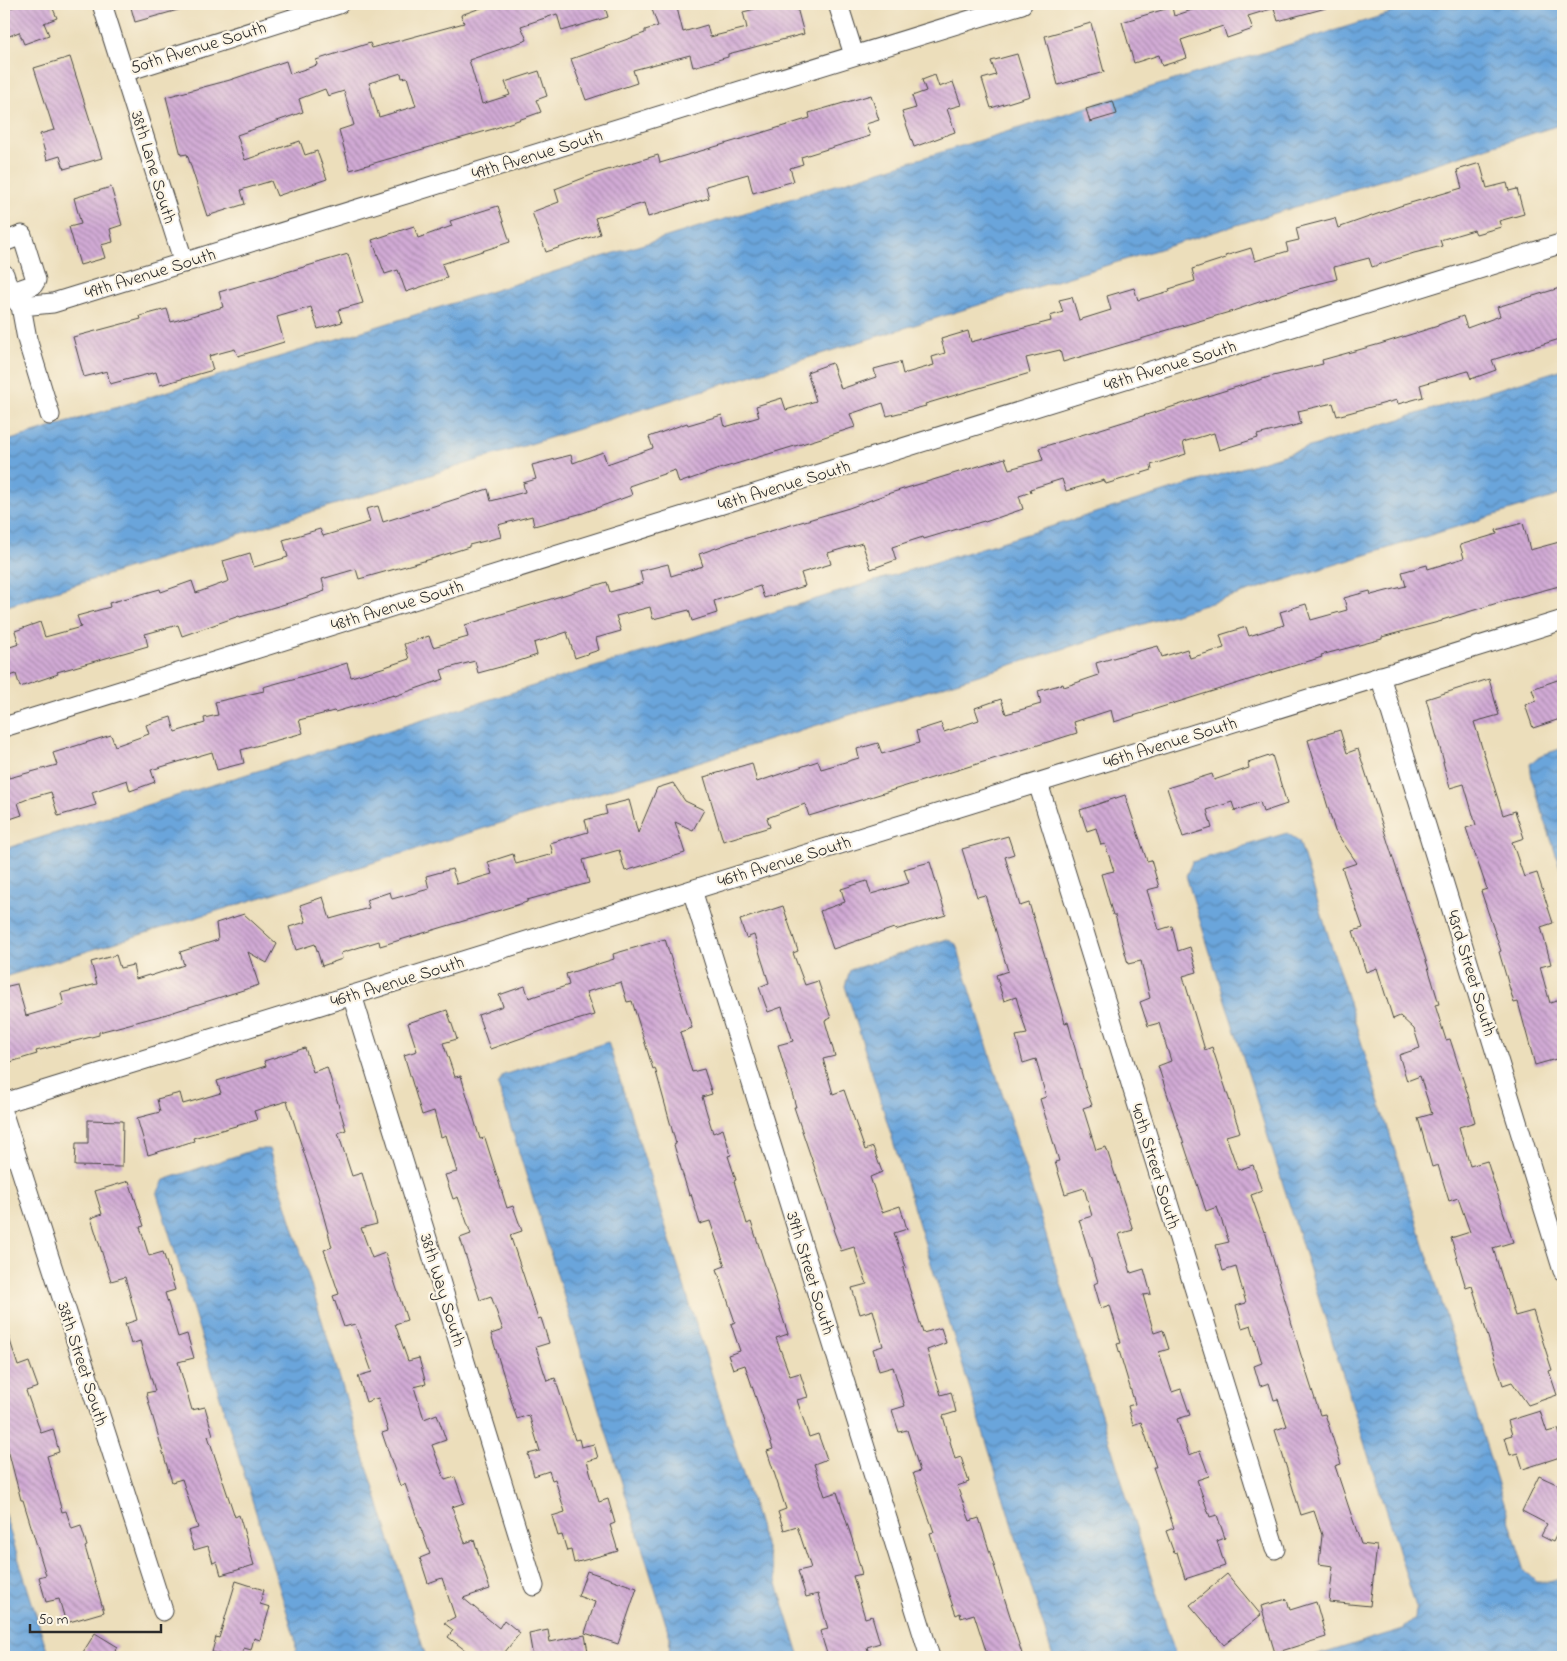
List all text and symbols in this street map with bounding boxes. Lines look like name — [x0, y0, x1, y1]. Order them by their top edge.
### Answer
street label: 50th Avenue South — [127, 16, 270, 82]
street label: 38th Lane South — [123, 108, 182, 227]
street label: 49th Avenue South — [469, 124, 606, 188]
street label: 49th Avenue South — [82, 243, 219, 307]
street label: 48th Avenue South — [1101, 334, 1240, 399]
street label: 48th Avenue South — [715, 454, 854, 519]
street label: 48th Avenue South — [328, 574, 467, 639]
street label: 46th Avenue South — [1101, 711, 1241, 777]
street label: 46th Avenue South — [715, 830, 855, 896]
street label: 43rd Street South — [1439, 907, 1502, 1040]
street label: 46th Avenue South — [328, 950, 468, 1016]
street label: 40th Street South — [1123, 1101, 1186, 1233]
street label: 39th Street South — [778, 1209, 840, 1338]
street label: 38th Way South — [412, 1231, 471, 1350]
street label: 38th Street South — [49, 1299, 113, 1430]
scale bar — [30, 1601, 161, 1633]
text: 50 m — [38, 1609, 69, 1631]

